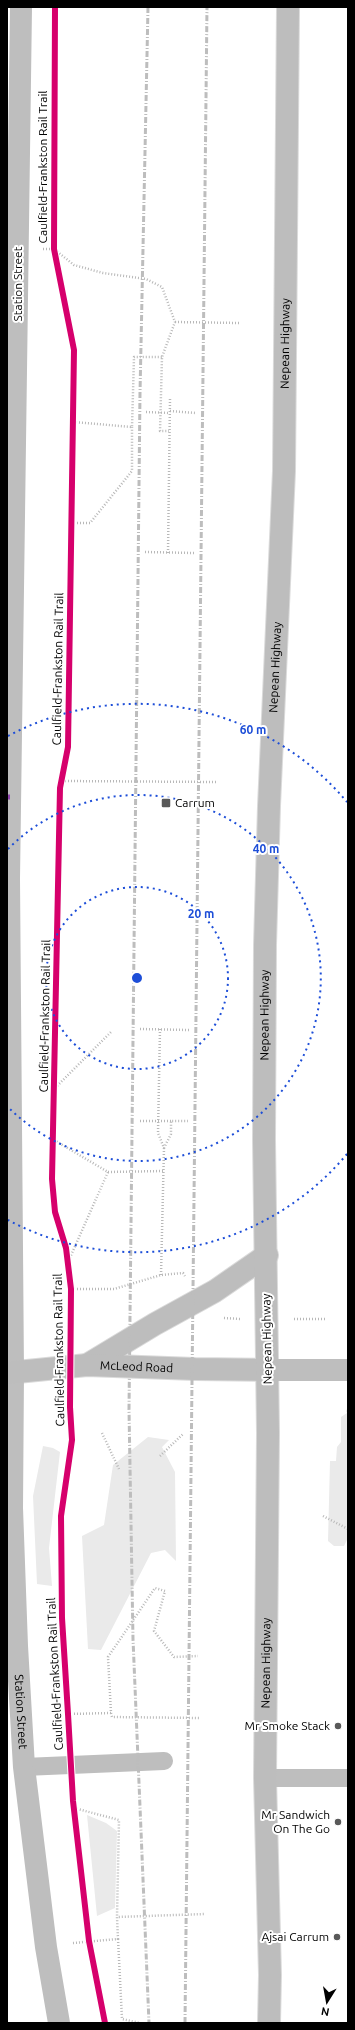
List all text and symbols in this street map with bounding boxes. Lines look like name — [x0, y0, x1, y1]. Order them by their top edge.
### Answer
street label: Caulfield-Frankston Rail Trail — [36, 91, 49, 243]
street label: Station Street — [11, 246, 24, 321]
street label: Nepean Highway — [278, 298, 291, 389]
street label: Caulfield-Frankston Rail Trail — [50, 592, 65, 746]
street label: Nepean Highway — [266, 621, 283, 713]
text: 60 m — [240, 723, 266, 736]
place label: Carrum — [175, 796, 215, 809]
marker: Carrum — [160, 797, 172, 809]
text: 40 m — [253, 842, 279, 855]
text: 20 m — [188, 907, 214, 920]
street label: Caulfield-Frankston Rail Trail — [37, 939, 52, 1093]
street label: Nepean Highway — [257, 969, 271, 1061]
centre of rings — [130, 971, 144, 985]
street label: Caulfield-Frankston Rail Trail — [51, 1273, 66, 1427]
street label: Nepean Highway — [259, 1293, 274, 1385]
street label: McLeod Road — [100, 1358, 173, 1374]
street label: Caulfield-Frankston Rail Trail — [44, 1597, 65, 1751]
street label: Nepean Highway — [259, 1617, 272, 1709]
street label: Station Street — [13, 1674, 30, 1750]
place label: Mr Smoke Stack — [245, 1719, 330, 1732]
marker: Mr Smoke Stack — [333, 1721, 343, 1731]
place label: Mr Sandwich On The Go — [261, 1808, 330, 1835]
marker: Mr Sandwich On The Go — [333, 1817, 343, 1827]
place label: Ajsai Carrum — [261, 1930, 329, 1943]
marker: Ajsai Carrum — [332, 1932, 342, 1942]
north arrow — [307, 1982, 347, 2022]
text: N — [320, 2005, 330, 2018]

